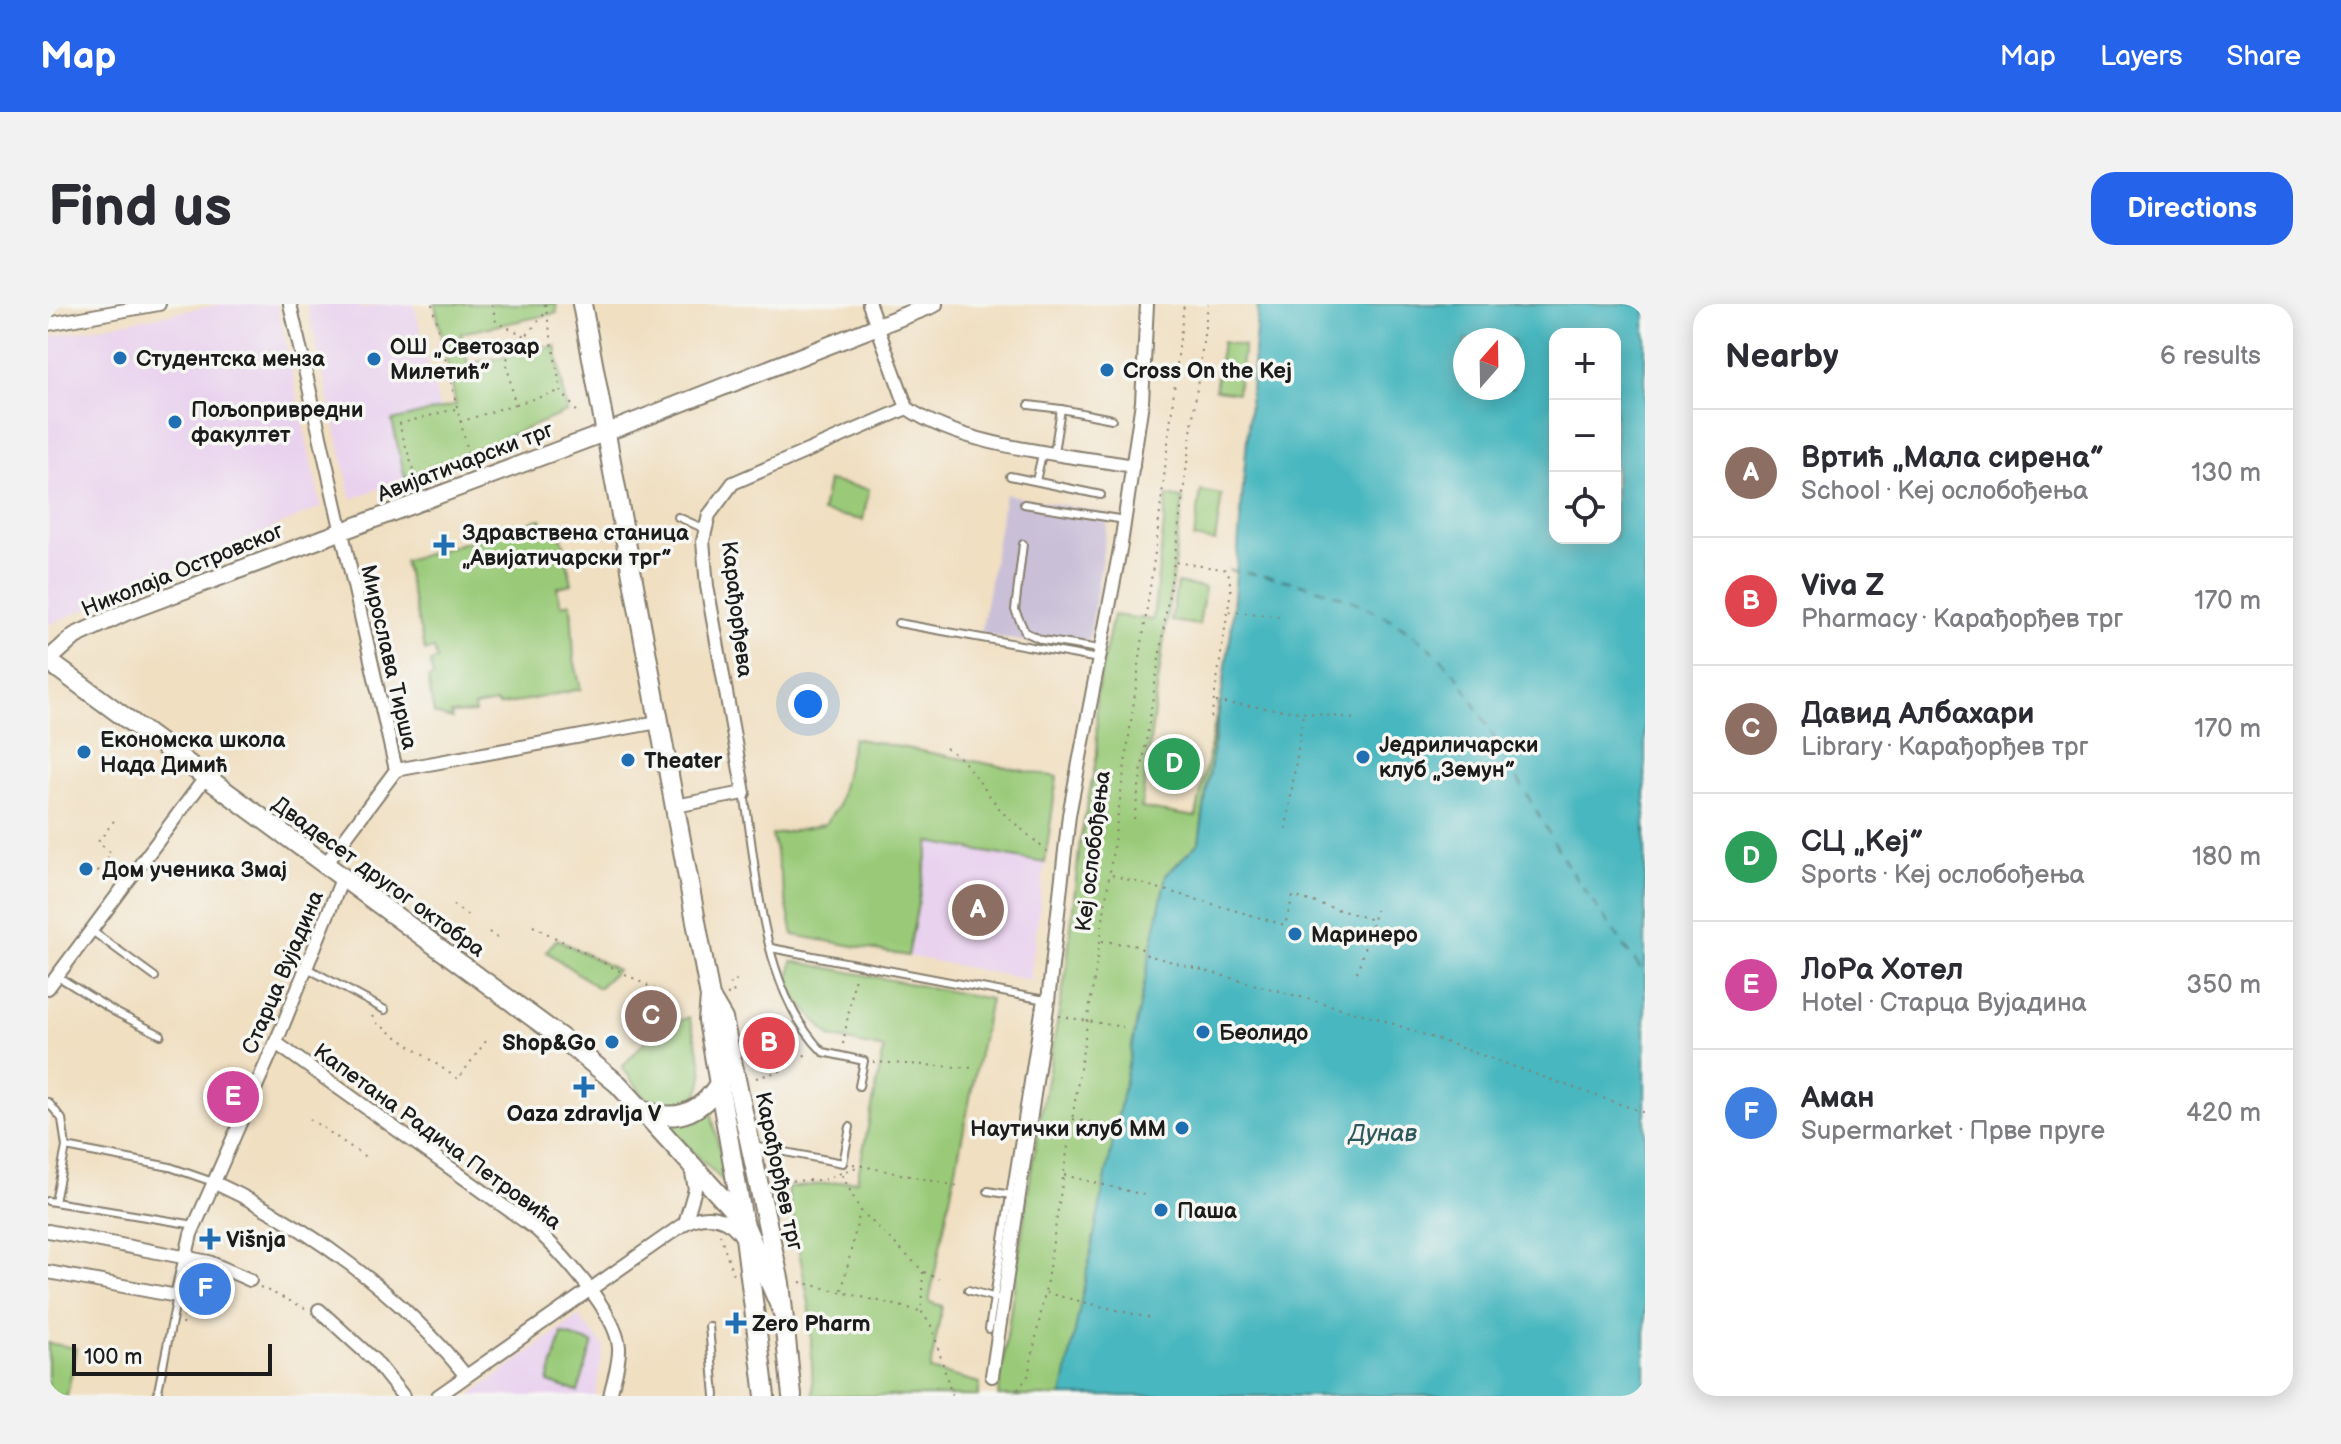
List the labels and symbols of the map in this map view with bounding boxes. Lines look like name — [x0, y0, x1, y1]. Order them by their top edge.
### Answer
north arrow — [1453, 328, 1525, 400]
place label: ОШ „Светозар Милетић” — [390, 334, 540, 386]
place label: Студентска менза — [136, 346, 325, 373]
marker: Студентска менза — [111, 349, 129, 367]
marker: ОШ „Светозар Милетић” — [365, 350, 383, 368]
place label: Cross On the Kej — [1123, 358, 1292, 385]
marker: Cross On the Kej — [1098, 361, 1116, 379]
place label: Пољопривредни факултет — [191, 397, 363, 449]
marker: Пољопривредни факултет — [166, 413, 184, 431]
street label: Авијатичарски трг — [373, 416, 558, 509]
street label: Николаја Островског — [78, 517, 288, 623]
place label: Здравствена станица „Авијатичарски трг” — [462, 520, 689, 572]
marker: Здравствена станица „Авијатичарски трг” — [433, 534, 455, 556]
street label: Карађорђева — [715, 539, 758, 679]
street label: Мирослава Тирша — [354, 562, 423, 752]
your location — [788, 684, 828, 724]
place label: Економска школа Нада Димић — [100, 727, 285, 779]
place label: Једриличарски клуб „Земун” — [1379, 732, 1538, 784]
pin: D — [1148, 734, 1200, 794]
marker: Економска школа Нада Димић — [75, 743, 93, 761]
place label: Theater — [644, 748, 722, 775]
marker: Једриличарски клуб „Земун” — [1354, 748, 1372, 766]
marker: Theater — [619, 751, 637, 769]
street label: Кеј ослобођења — [1070, 769, 1117, 933]
street label: Двадесет другог октобра — [266, 791, 490, 964]
place label: Дом ученика Змај — [102, 857, 287, 884]
marker: Дом ученика Змај — [77, 860, 95, 878]
pin: A — [952, 880, 1004, 940]
street label: Старца Вујадина — [237, 887, 330, 1059]
place label: Маринеро — [1311, 922, 1418, 949]
marker: Маринеро — [1286, 925, 1304, 943]
pin: C — [625, 986, 677, 1046]
pin: B — [743, 1013, 795, 1073]
place label: Беолидо — [1219, 1020, 1308, 1047]
marker: Беолидо — [1194, 1023, 1212, 1041]
place label: Shop&Go — [502, 1030, 596, 1057]
marker: Shop&Go — [603, 1033, 621, 1051]
street label: Капетана Радича Петровића — [308, 1038, 566, 1236]
pin: E — [207, 1067, 259, 1127]
marker: Oaza zdravlja V — [575, 1078, 593, 1096]
street label: Карађорђев трг — [749, 1090, 809, 1253]
place label: Oaza zdravlja V — [507, 1101, 662, 1128]
place label: Наутички клуб ММ — [970, 1116, 1166, 1143]
marker: Наутички клуб ММ — [1173, 1119, 1191, 1137]
water label: Дунав — [1347, 1119, 1418, 1148]
place label: Паша — [1177, 1198, 1237, 1225]
marker: Паша — [1152, 1201, 1170, 1219]
place label: Višnja — [226, 1227, 286, 1254]
marker: Višnja — [201, 1230, 219, 1248]
pin: F — [179, 1259, 231, 1319]
place label: Zero Pharm — [752, 1311, 870, 1338]
marker: Zero Pharm — [727, 1314, 745, 1332]
scale bar — [72, 1340, 272, 1376]

